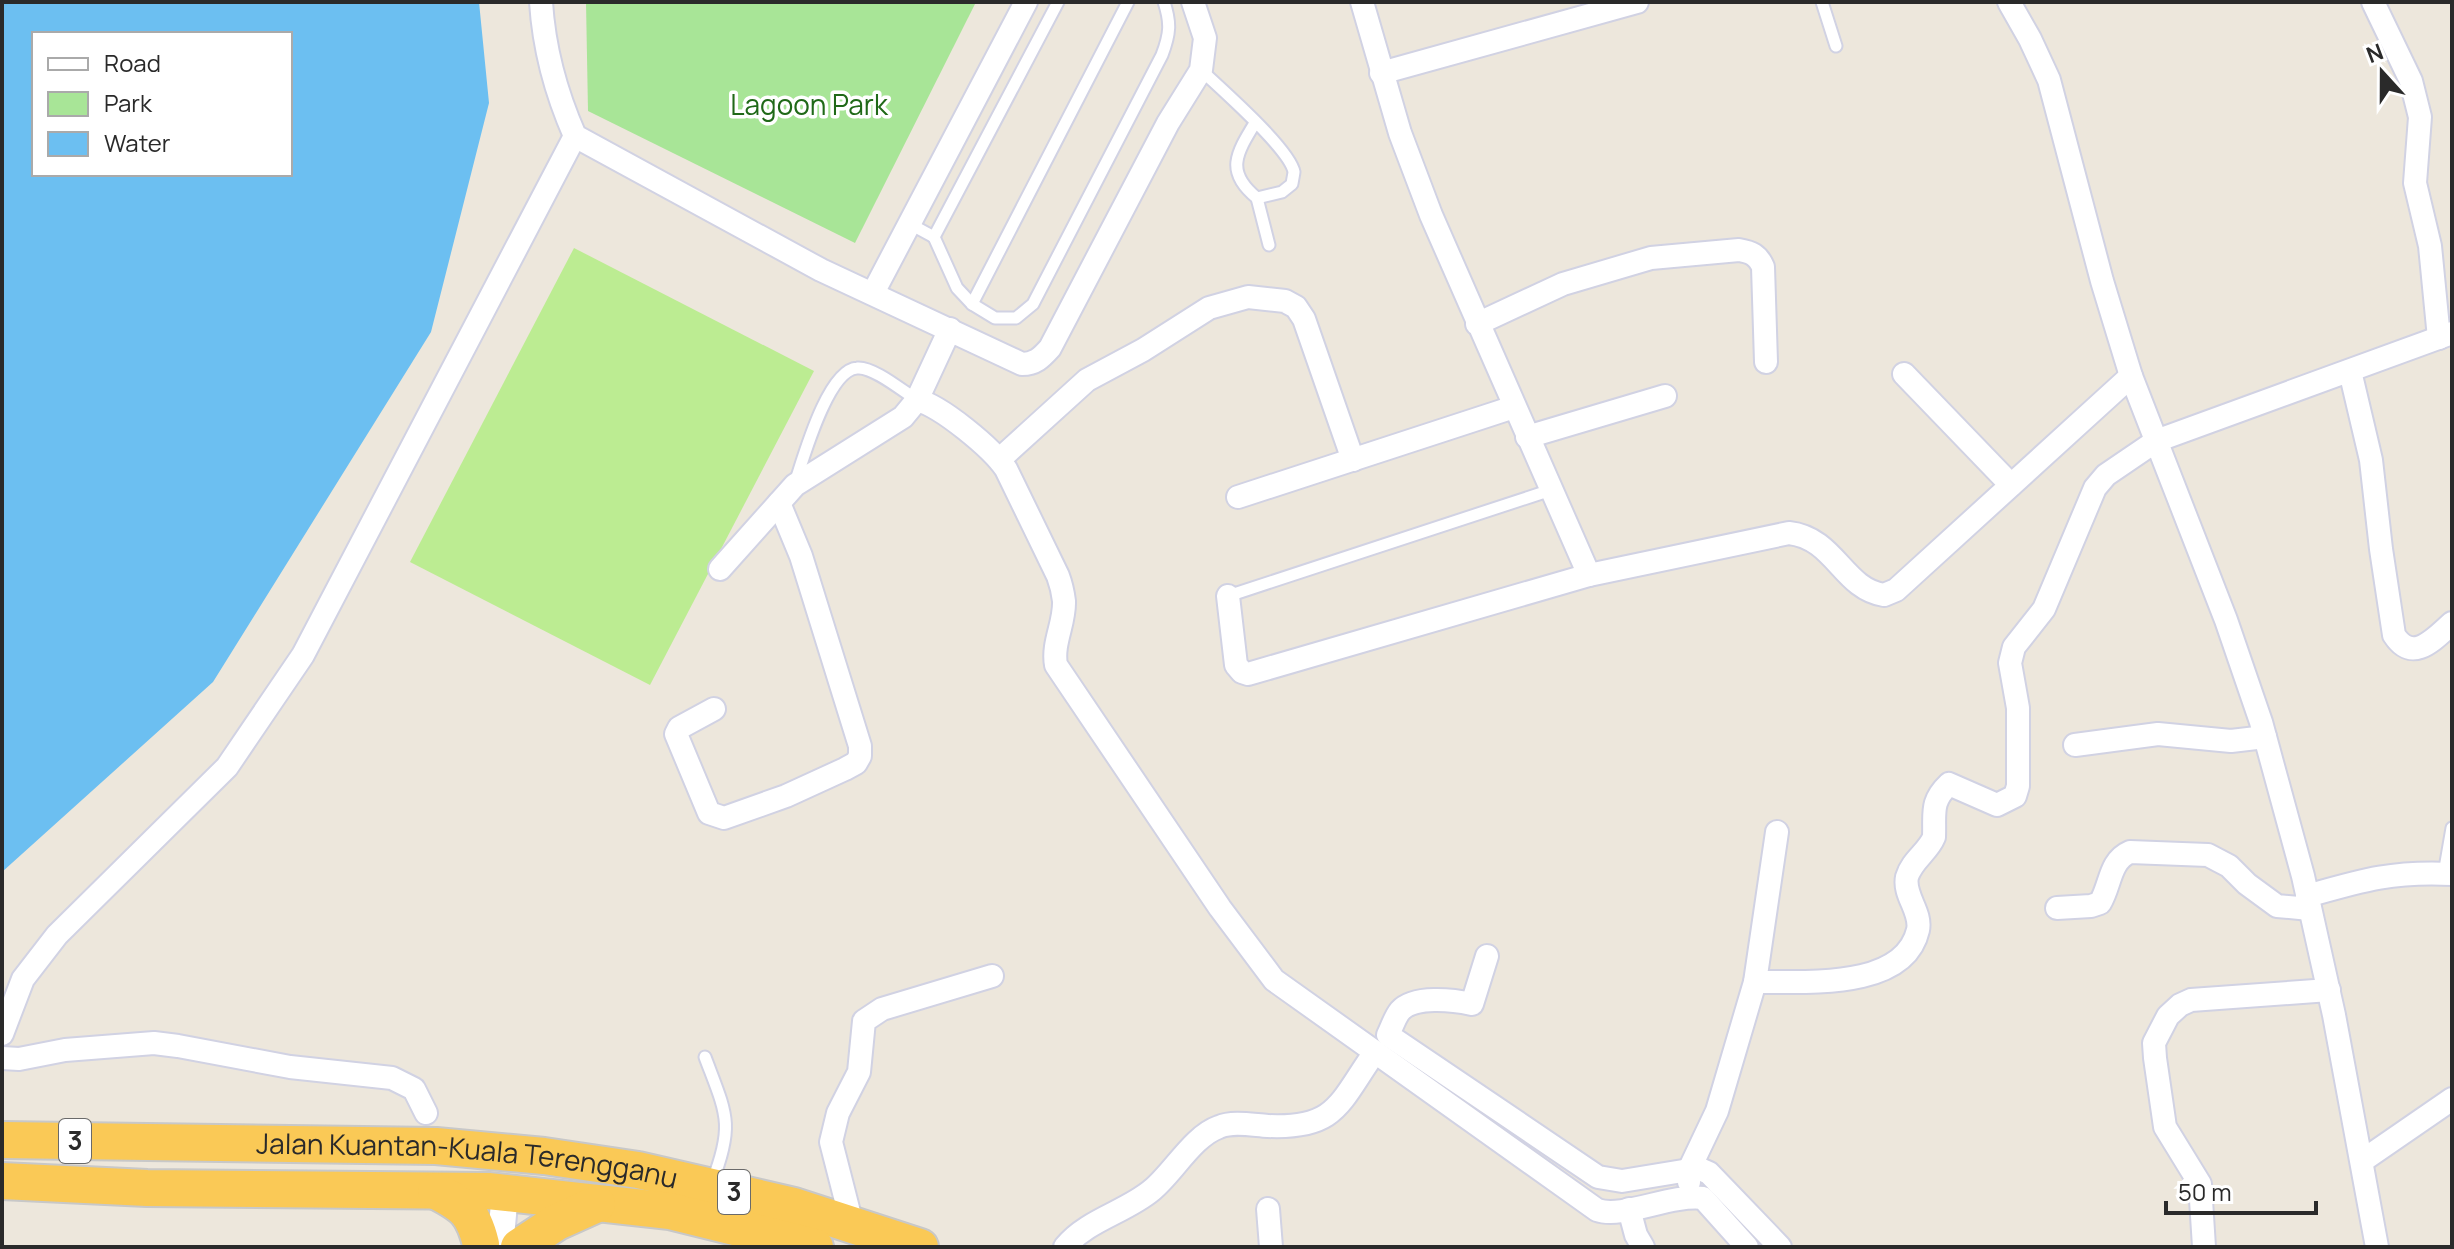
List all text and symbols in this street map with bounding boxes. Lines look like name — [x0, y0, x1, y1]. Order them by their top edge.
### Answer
legend — [32, 32, 292, 176]
north arrow — [2342, 32, 2422, 112]
text: N — [2362, 36, 2388, 70]
text: Road — [104, 46, 161, 79]
park label: Lagoon Park — [730, 85, 889, 123]
text: Park — [104, 86, 153, 119]
text: Water — [104, 126, 171, 159]
road number: 3 — [59, 1119, 91, 1163]
street label: Jalan Kuantan-Kuala Terengganu — [256, 1124, 682, 1197]
scale bar — [2166, 1165, 2316, 1215]
road number: 3 — [718, 1170, 750, 1214]
text: 50 m — [2178, 1175, 2232, 1208]

